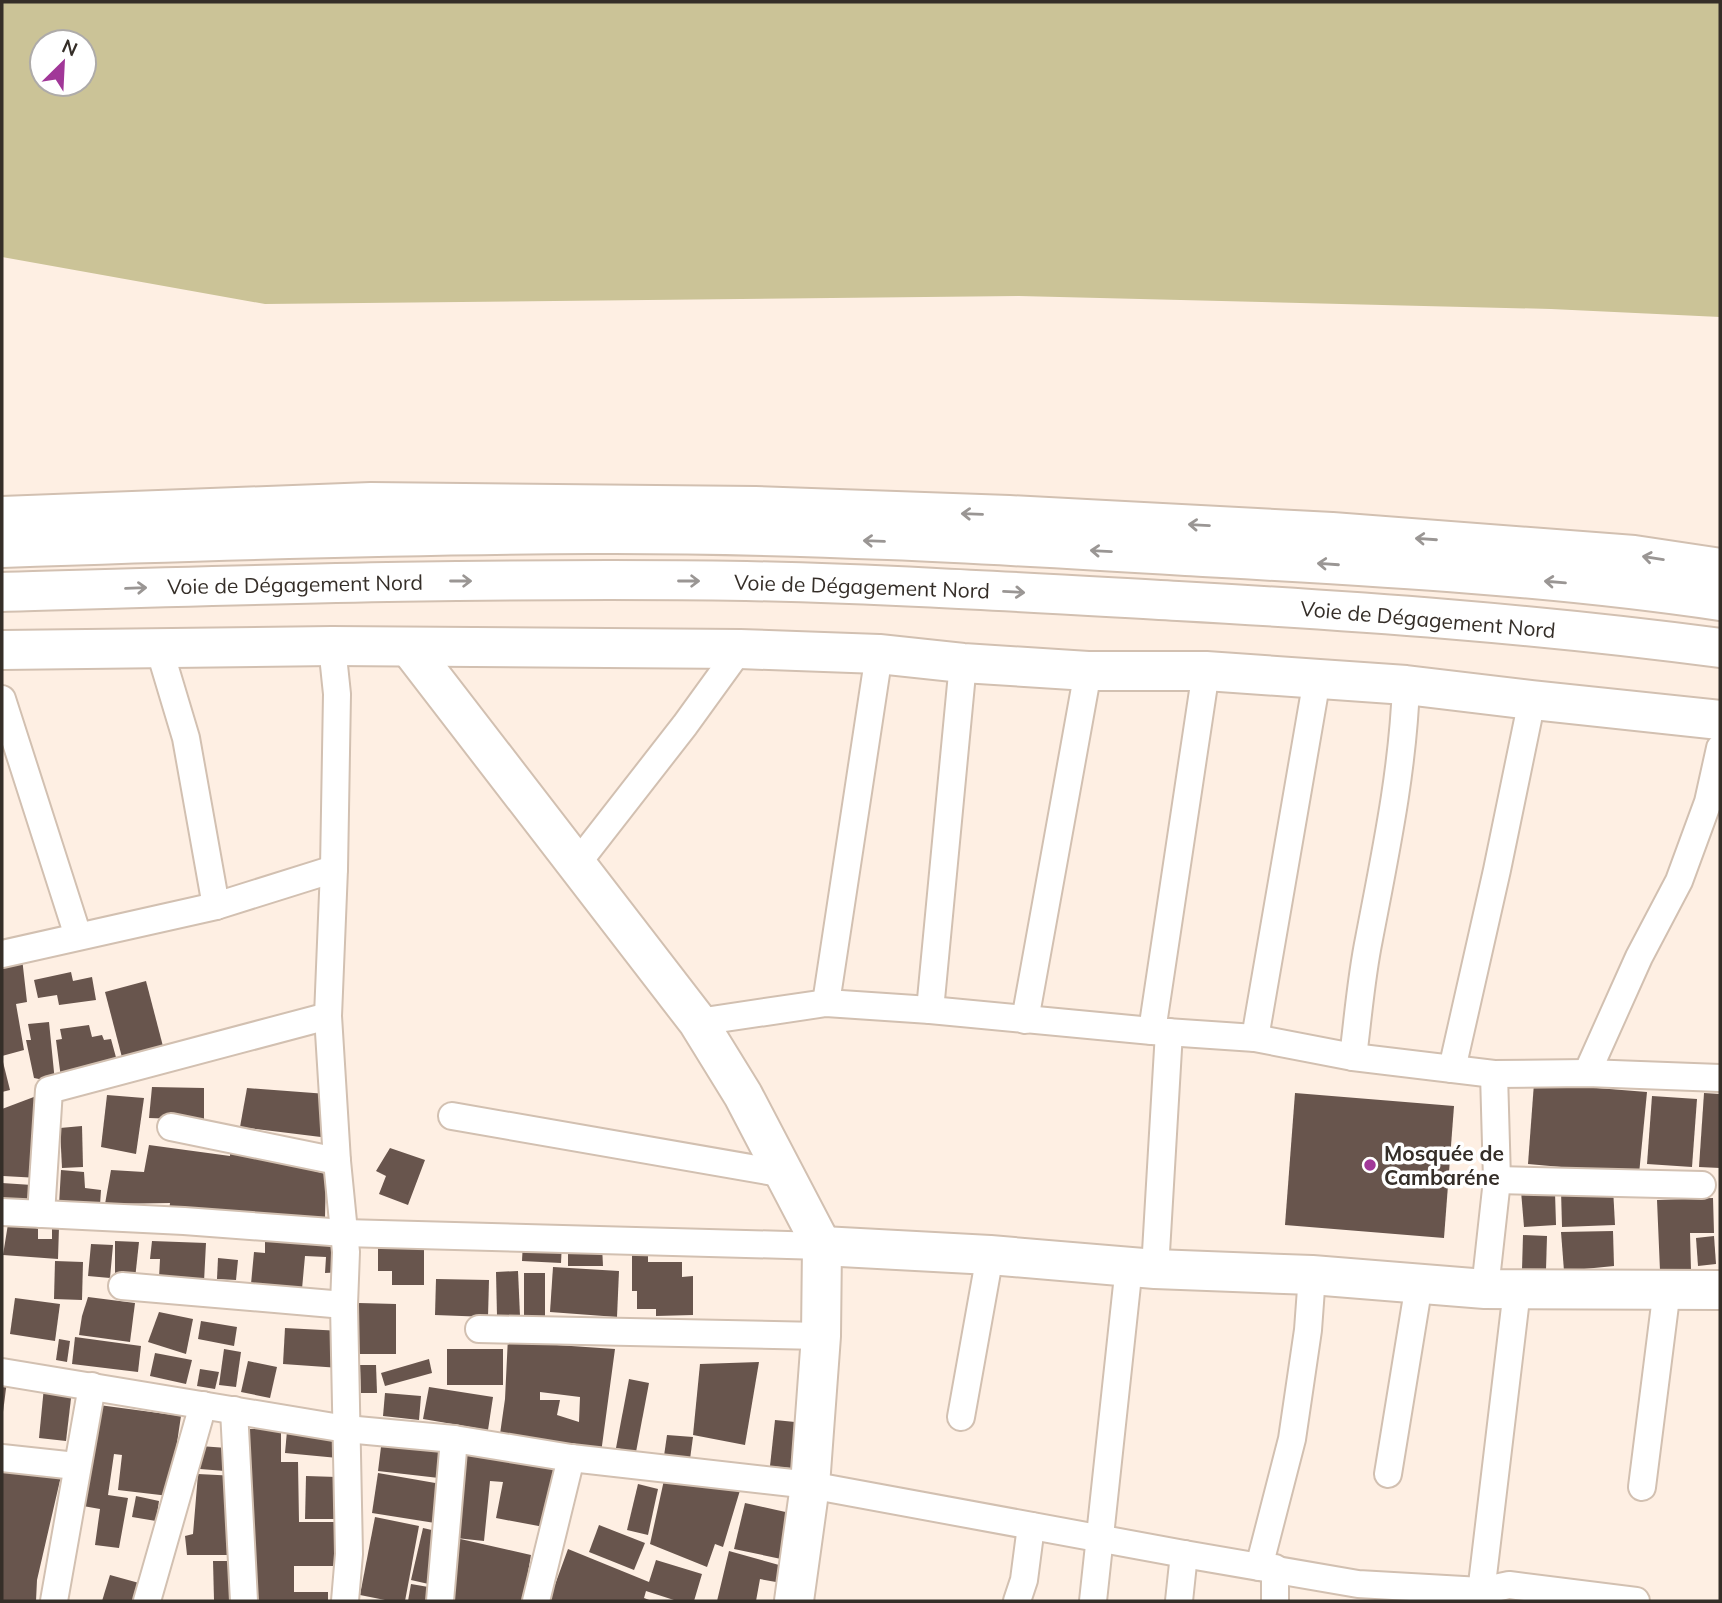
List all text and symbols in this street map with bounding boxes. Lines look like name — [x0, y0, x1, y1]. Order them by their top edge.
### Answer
north arrow — [28, 28, 98, 98]
text: N — [58, 34, 81, 61]
one-way arrow — [961, 507, 984, 520]
one-way arrow — [1188, 518, 1211, 531]
one-way arrow — [1415, 532, 1438, 545]
one-way arrow — [863, 534, 886, 547]
one-way arrow — [1090, 544, 1113, 557]
one-way arrow — [1642, 551, 1665, 564]
one-way arrow — [1317, 557, 1340, 570]
street label: Voie de Dégagement Nord — [167, 569, 423, 599]
street label: Voie de Dégagement Nord — [734, 569, 990, 603]
one-way arrow — [449, 574, 472, 588]
one-way arrow — [677, 574, 700, 588]
one-way arrow — [1544, 575, 1567, 588]
one-way arrow — [124, 581, 147, 595]
one-way arrow — [1002, 585, 1025, 598]
street label: Voie de Dégagement Nord — [1299, 595, 1557, 643]
place label: Mosquée de Cambaréne — [1384, 1140, 1504, 1190]
marker: Mosquée de Cambaréne — [1362, 1157, 1378, 1173]

